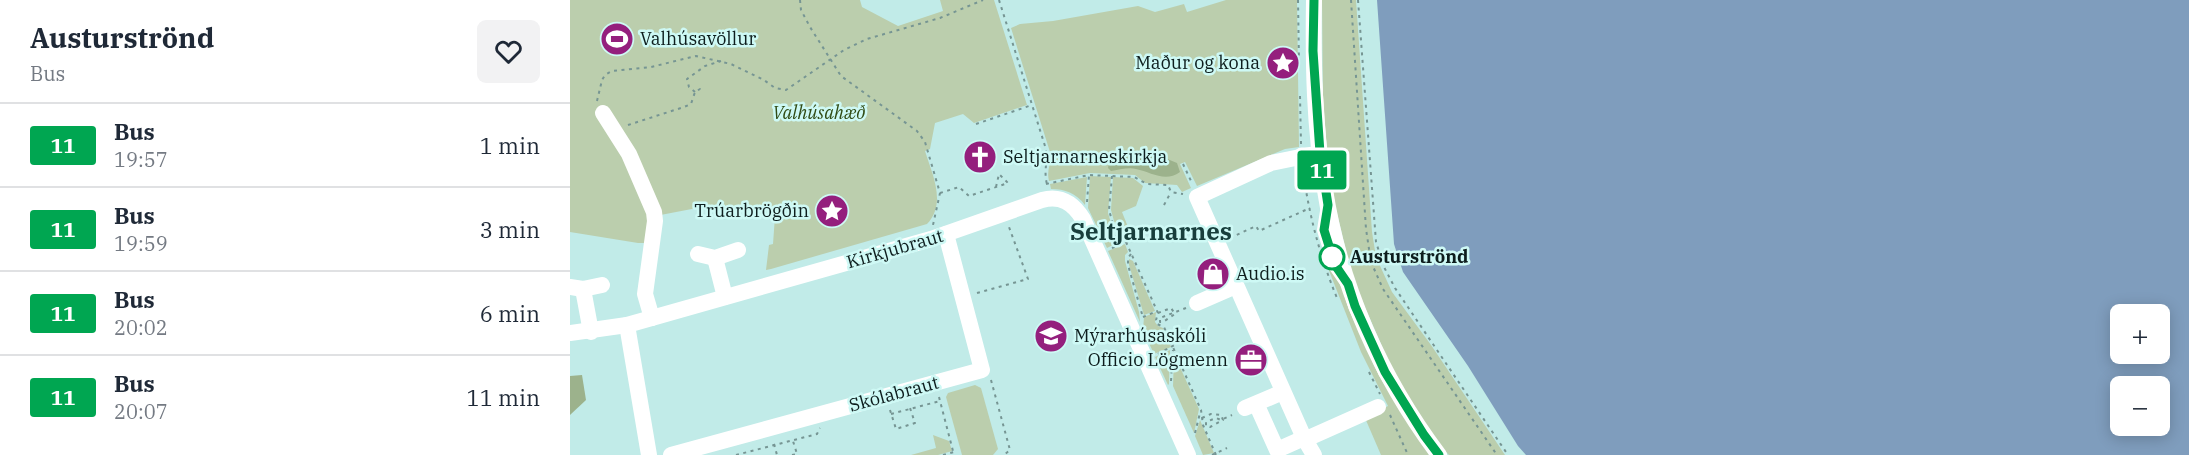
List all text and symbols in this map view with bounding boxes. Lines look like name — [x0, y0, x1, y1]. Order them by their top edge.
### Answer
text: Austurströnd — [30, 19, 214, 56]
button: heart — [477, 20, 540, 83]
sports icon: Valhúsavöllur — [599, 21, 635, 57]
place label: Valhúsavöllur — [640, 27, 756, 50]
place icon: Maður og kona — [1265, 45, 1301, 81]
place label: Maður og kona — [1135, 51, 1260, 74]
text: Bus — [30, 60, 65, 87]
park label: Valhúsahæð — [772, 101, 866, 124]
text: Bus — [114, 117, 155, 146]
text: 11 — [50, 131, 76, 159]
text: 1 min — [480, 131, 540, 160]
church icon: Seltjarnarneskirkja — [962, 139, 998, 175]
place label: Seltjarnarneskirkja — [1003, 145, 1168, 168]
text: 19:57 — [114, 146, 168, 173]
line badge: 11 — [1295, 150, 1349, 190]
text: 11 — [1309, 156, 1335, 184]
place icon: Trúarbrögðin — [814, 193, 850, 229]
place label: Trúarbrögðin — [694, 199, 809, 222]
text: Bus — [114, 201, 155, 230]
text: 11 — [50, 215, 76, 243]
text: 3 min — [480, 215, 540, 244]
district label: Seltjarnarnes — [1070, 215, 1232, 247]
street label: Kirkjubraut — [844, 224, 946, 273]
text: 19:59 — [114, 230, 168, 257]
marker: Austurströnd — [1319, 244, 1345, 270]
place label: Austurströnd — [1350, 245, 1469, 268]
shop icon: Audio.is — [1195, 256, 1231, 292]
place label: Audio.is — [1236, 262, 1305, 285]
text: Bus — [114, 285, 155, 314]
text: 11 — [50, 299, 76, 327]
text: 6 min — [480, 299, 540, 328]
map controls — [2110, 304, 2170, 436]
button: + — [2110, 304, 2170, 364]
text: 20:02 — [114, 314, 168, 341]
school or university icon: Mýrarhúsaskóli — [1033, 318, 1069, 354]
place label: Mýrarhúsaskóli — [1074, 324, 1207, 347]
office icon: Officio Lögmenn — [1233, 342, 1269, 378]
place label: Officio Lögmenn — [1088, 348, 1228, 371]
text: Bus — [114, 369, 155, 398]
street label: Skólabraut — [846, 371, 941, 417]
button: − — [2110, 376, 2170, 436]
text: 11 — [50, 383, 76, 411]
text: 11 min — [467, 383, 540, 412]
text: 20:07 — [114, 398, 168, 425]

